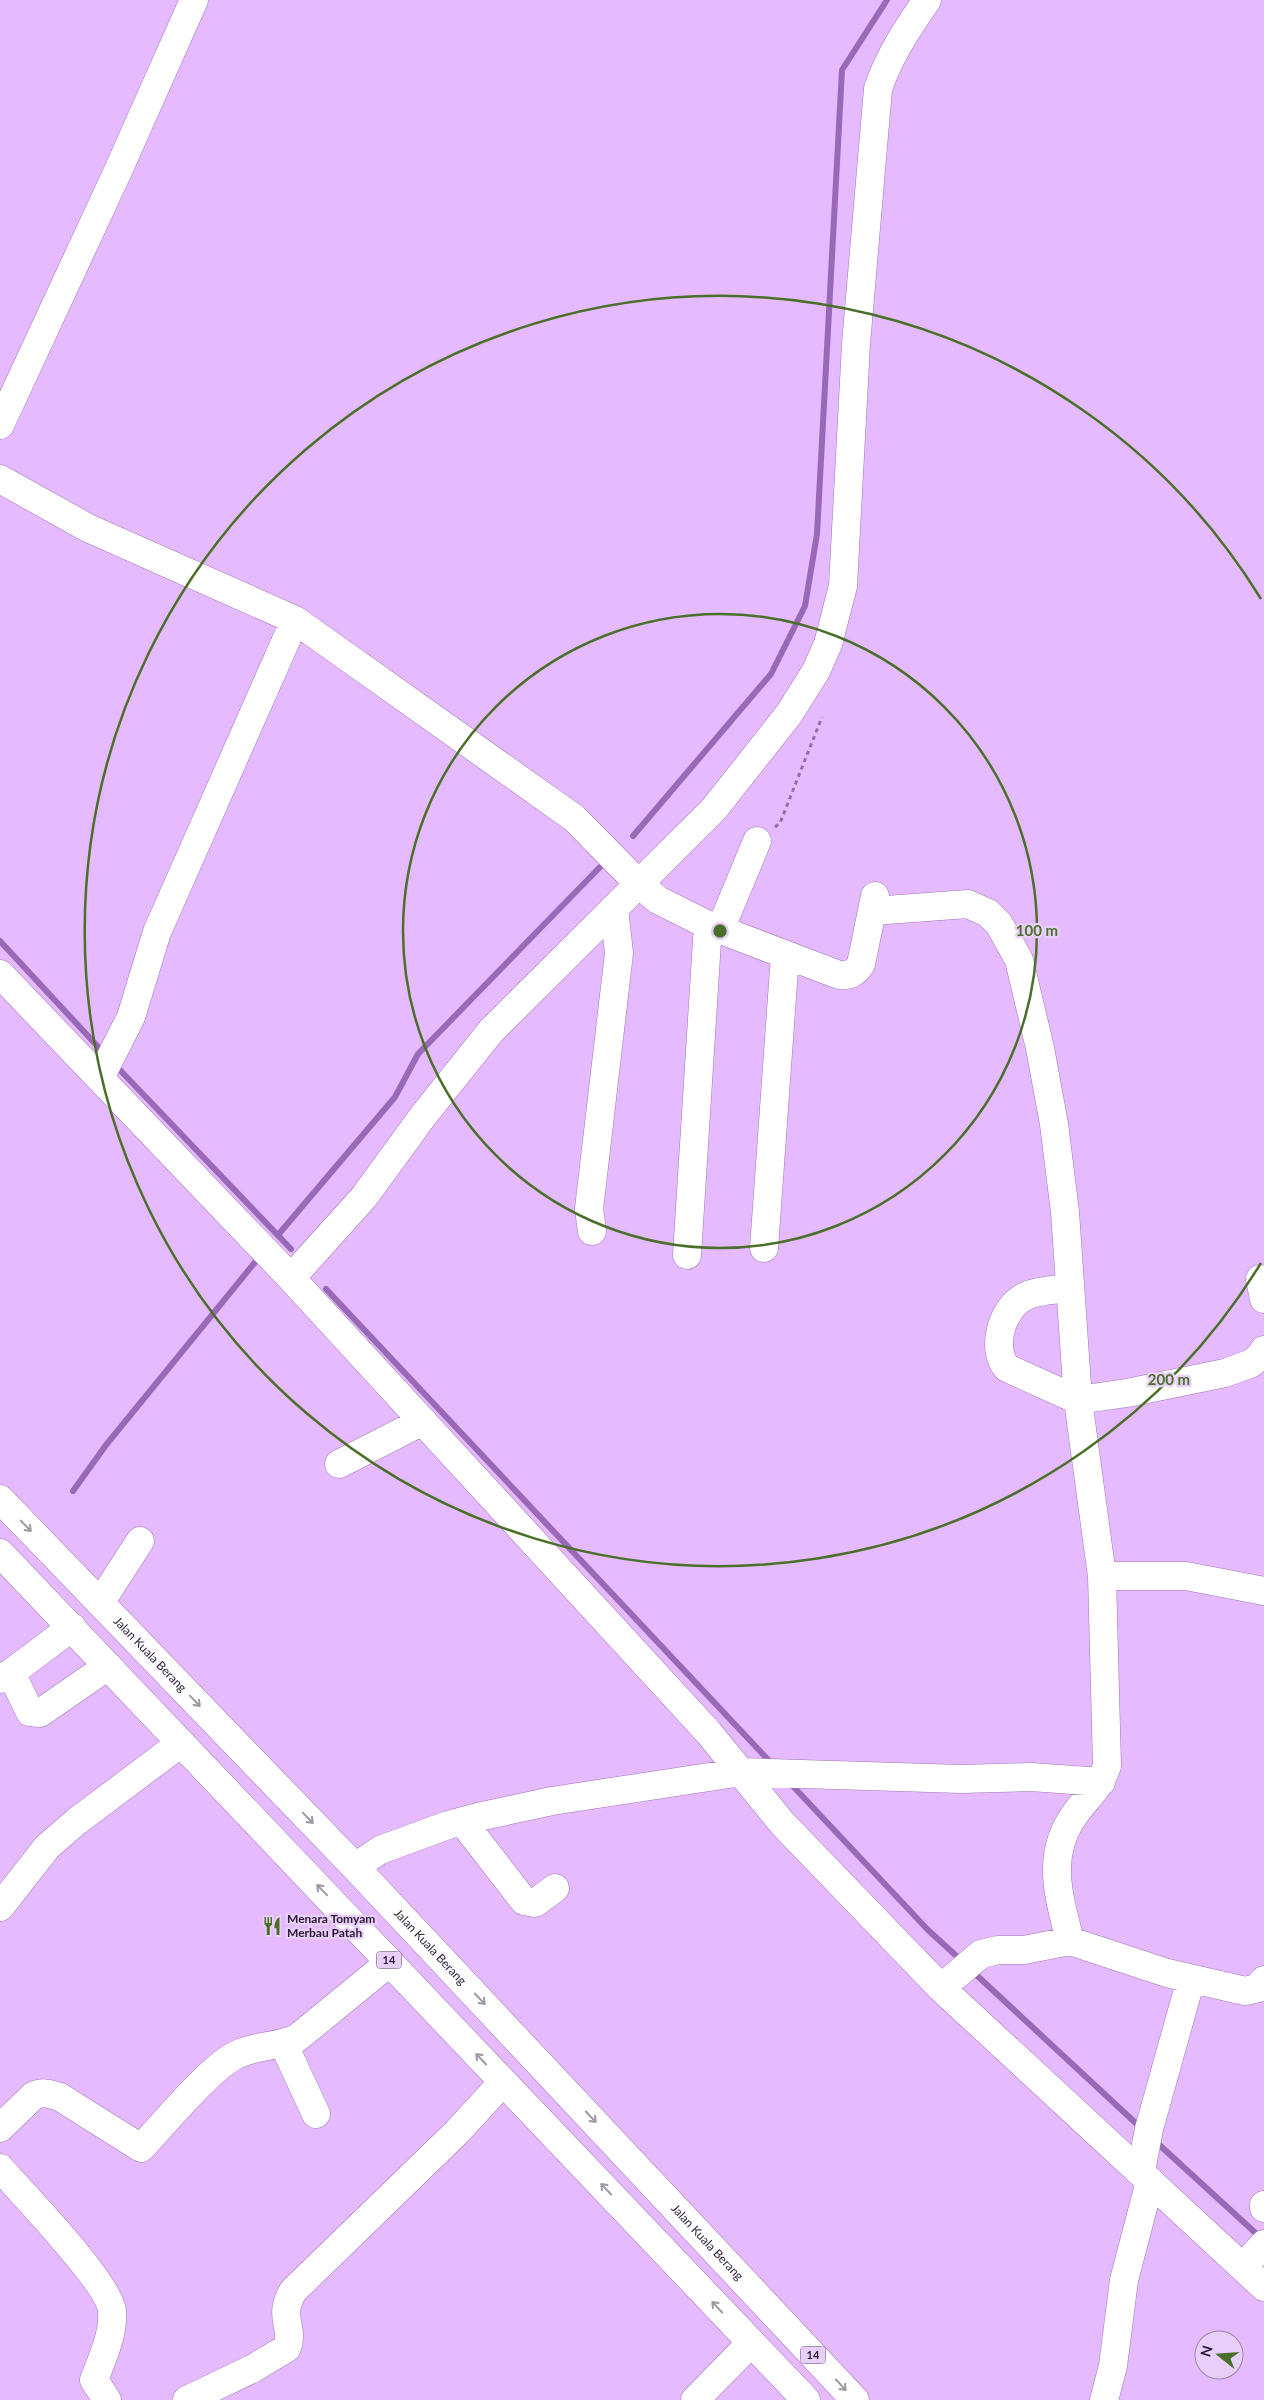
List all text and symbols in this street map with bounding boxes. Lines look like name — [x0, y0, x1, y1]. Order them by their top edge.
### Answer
text: 100 m — [1016, 921, 1058, 939]
centre of rings — [711, 922, 729, 940]
text: 200 m — [1148, 1370, 1190, 1388]
one-way arrow — [20, 1519, 32, 1532]
street label: Jalan Kuala Berang — [111, 1613, 190, 1695]
one-way arrow — [189, 1694, 201, 1707]
one-way arrow — [302, 1811, 314, 1824]
one-way arrow — [316, 1884, 328, 1896]
street label: Jalan Kuala Berang — [391, 1905, 470, 1988]
place label: Menara Tomyam Merbau Patah — [287, 1911, 375, 1940]
restaurant icon: Menara Tomyam Merbau Patah — [261, 1915, 283, 1937]
road number: 14 — [376, 1952, 402, 1968]
one-way arrow — [474, 1993, 486, 2005]
one-way arrow — [475, 2053, 487, 2065]
one-way arrow — [585, 2111, 597, 2124]
one-way arrow — [600, 2183, 612, 2196]
street label: Jalan Kuala Berang — [668, 2201, 747, 2283]
one-way arrow — [711, 2301, 723, 2313]
north arrow — [1194, 2330, 1244, 2380]
text: N — [1196, 2343, 1216, 2359]
road number: 14 — [800, 2346, 826, 2364]
one-way arrow — [835, 2378, 847, 2391]

